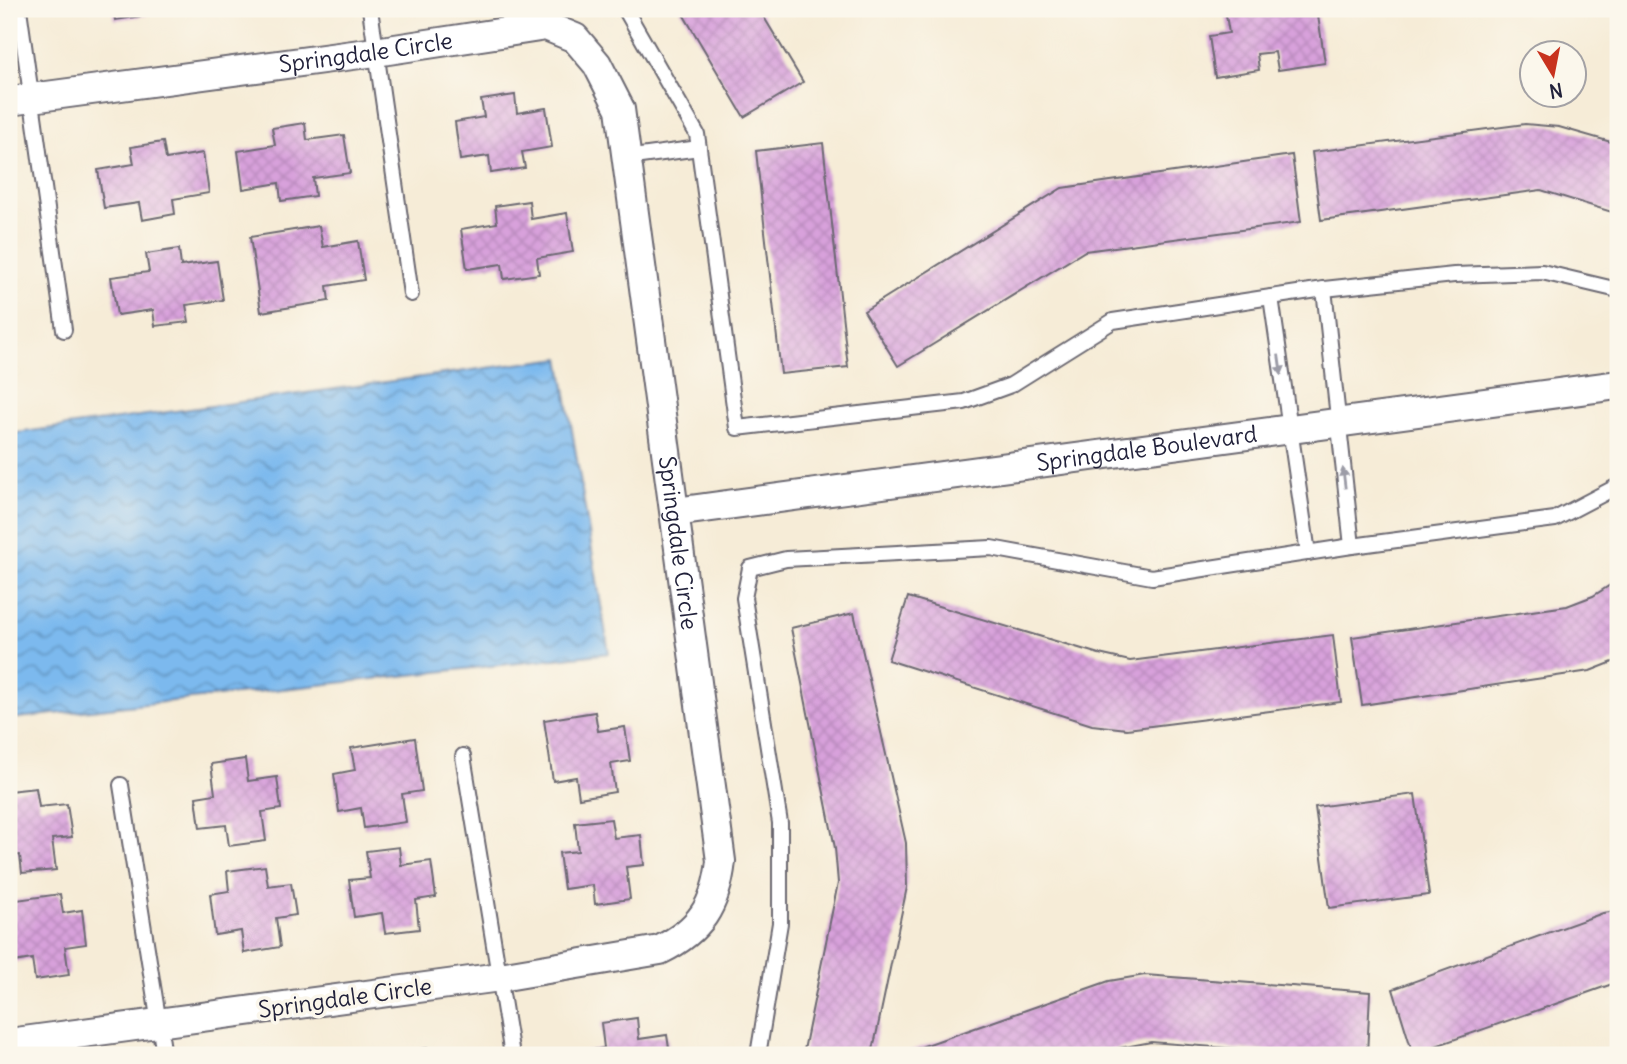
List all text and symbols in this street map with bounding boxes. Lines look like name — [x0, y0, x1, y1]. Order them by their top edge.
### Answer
street label: Springdale Circle — [277, 25, 455, 79]
north arrow — [1518, 38, 1588, 108]
text: N — [1547, 78, 1565, 104]
one-way arrow — [1275, 354, 1286, 376]
street label: Springdale Boulevard — [1035, 419, 1259, 477]
street label: Springdale Circle — [653, 454, 705, 632]
one-way arrow — [1339, 467, 1350, 489]
street label: Springdale Circle — [256, 971, 434, 1024]

